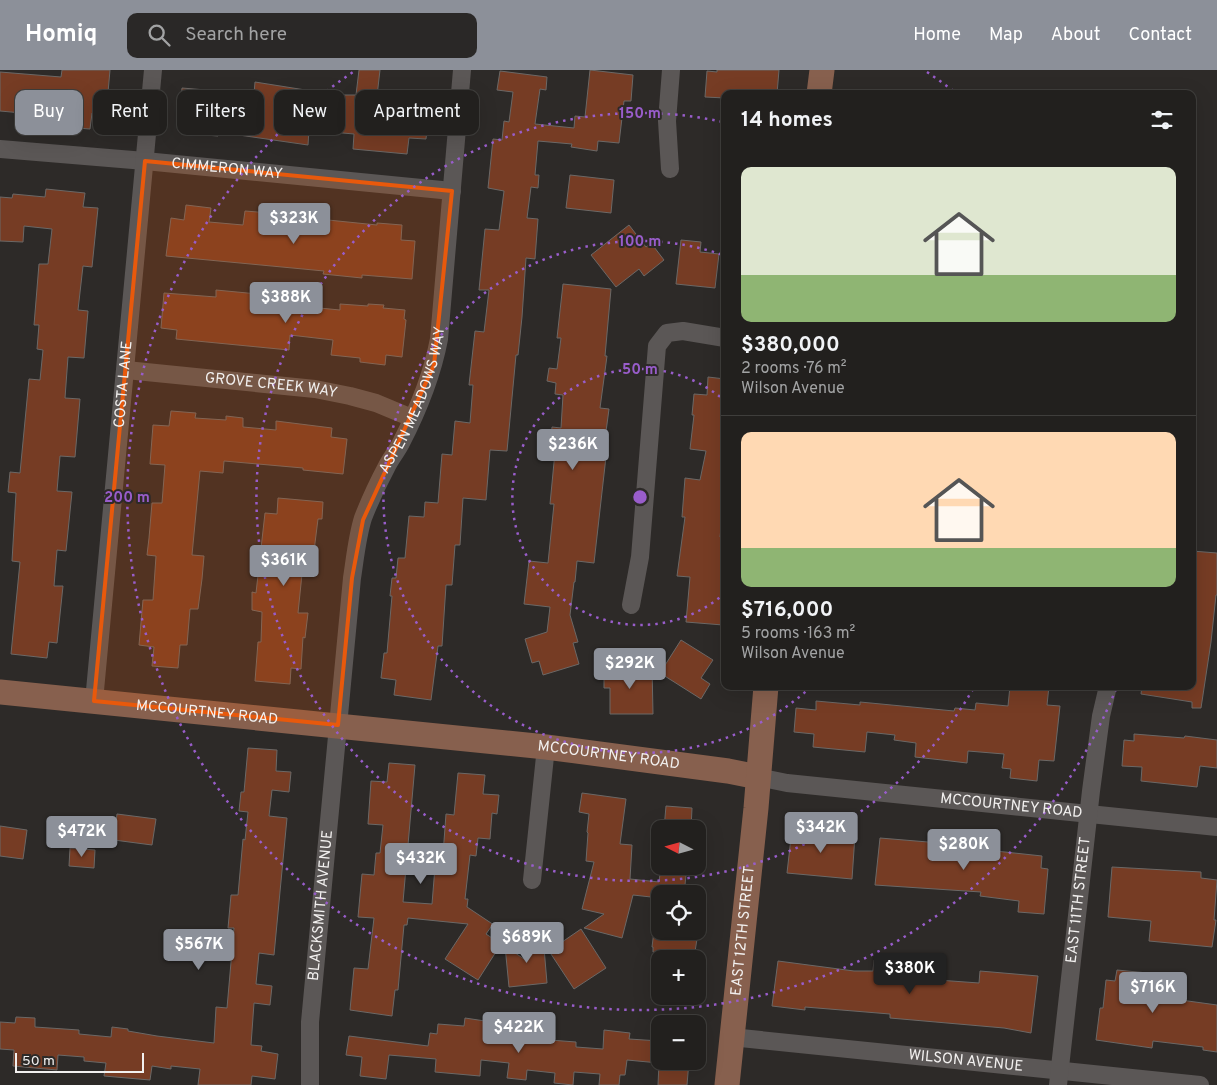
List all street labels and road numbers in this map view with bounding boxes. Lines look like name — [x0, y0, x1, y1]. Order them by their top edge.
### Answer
street label: CIMMERON WAY — [171, 154, 284, 184]
street label: ASPEN MEADOWS WAY — [375, 325, 450, 477]
street label: COSTA LANE — [110, 340, 137, 429]
street label: GROVE CREEK WAY — [204, 368, 340, 403]
street label: MCCOURTNEY ROAD — [135, 696, 279, 729]
street label: MCCOURTNEY ROAD — [537, 737, 681, 774]
street label: MCCOURTNEY ROAD — [939, 789, 1083, 823]
street label: BLACKSMITH AVENUE — [304, 829, 338, 982]
street label: EAST 11TH STREET — [1062, 836, 1095, 964]
street label: EAST 12TH STREET — [727, 865, 759, 997]
street label: WILSON AVENUE — [907, 1046, 1024, 1076]

